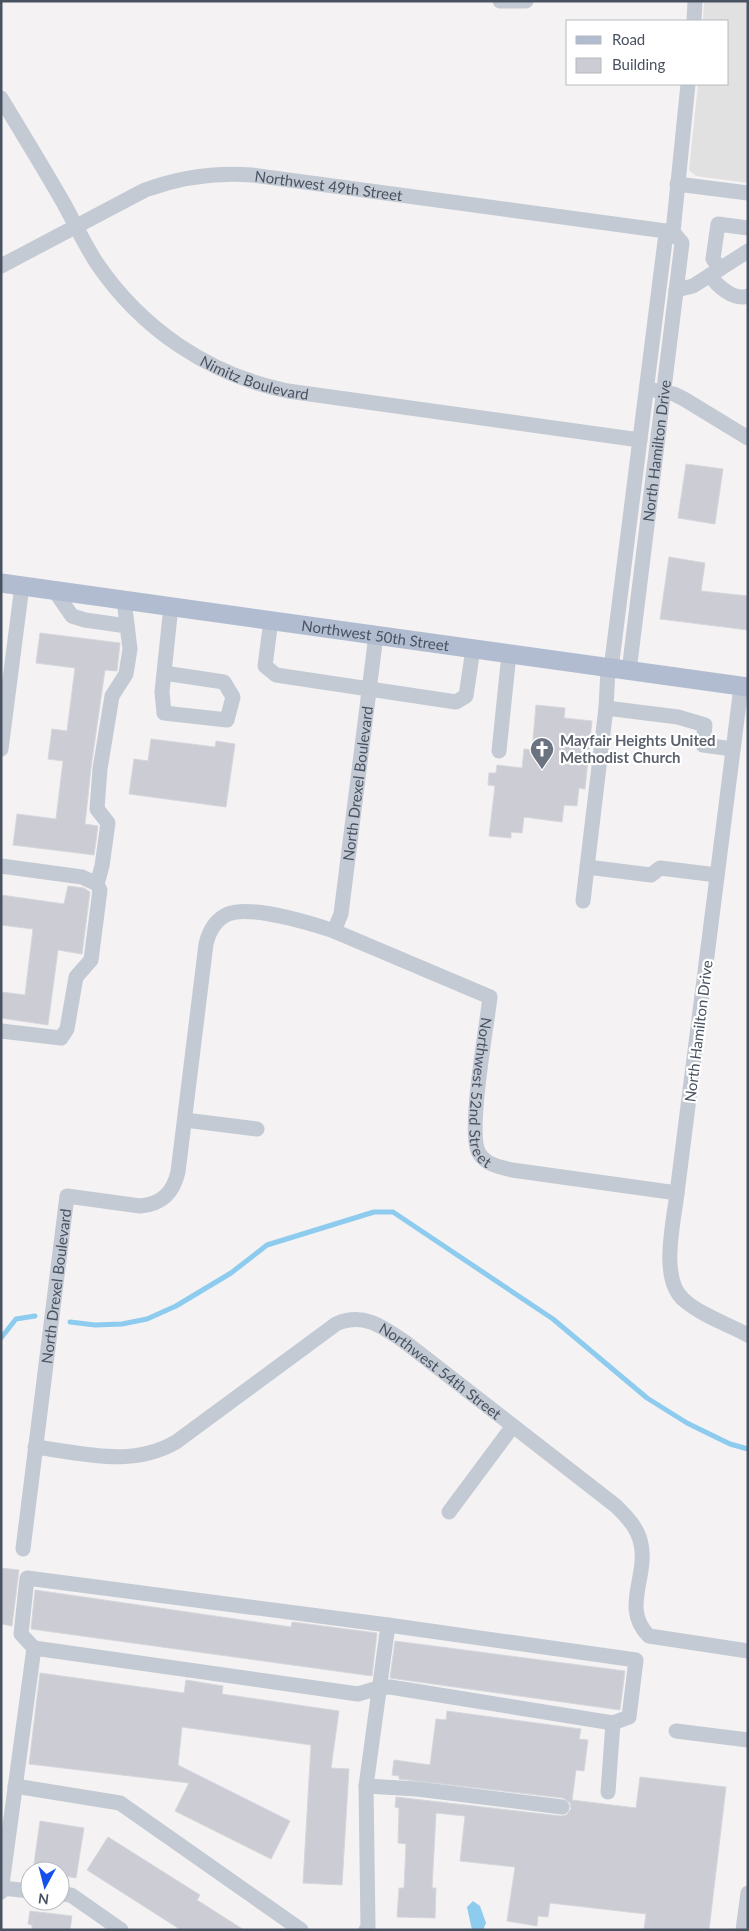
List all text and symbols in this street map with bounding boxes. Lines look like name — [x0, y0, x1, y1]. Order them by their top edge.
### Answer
legend — [566, 20, 729, 85]
text: Road — [612, 30, 645, 48]
text: Building — [612, 55, 665, 73]
street label: Northwest 49th Street — [254, 166, 404, 204]
street label: Nimitz Boulevard — [197, 351, 310, 403]
street label: North Hamilton Drive — [639, 379, 674, 523]
street label: Northwest 50th Street — [300, 616, 451, 654]
street label: North Drexel Boulevard — [339, 705, 376, 862]
place label: Mayfair Heights United Methodist Church — [560, 731, 715, 766]
church icon: Mayfair Heights United Methodist Church — [529, 736, 555, 770]
street label: North Hamilton Drive — [680, 959, 716, 1103]
street label: Northwest 52nd Street — [466, 1016, 496, 1171]
street label: North Drexel Boulevard — [37, 1208, 74, 1365]
street label: Northwest 54th Street — [376, 1319, 506, 1423]
north arrow — [20, 1861, 70, 1911]
text: N — [37, 1890, 50, 1908]

